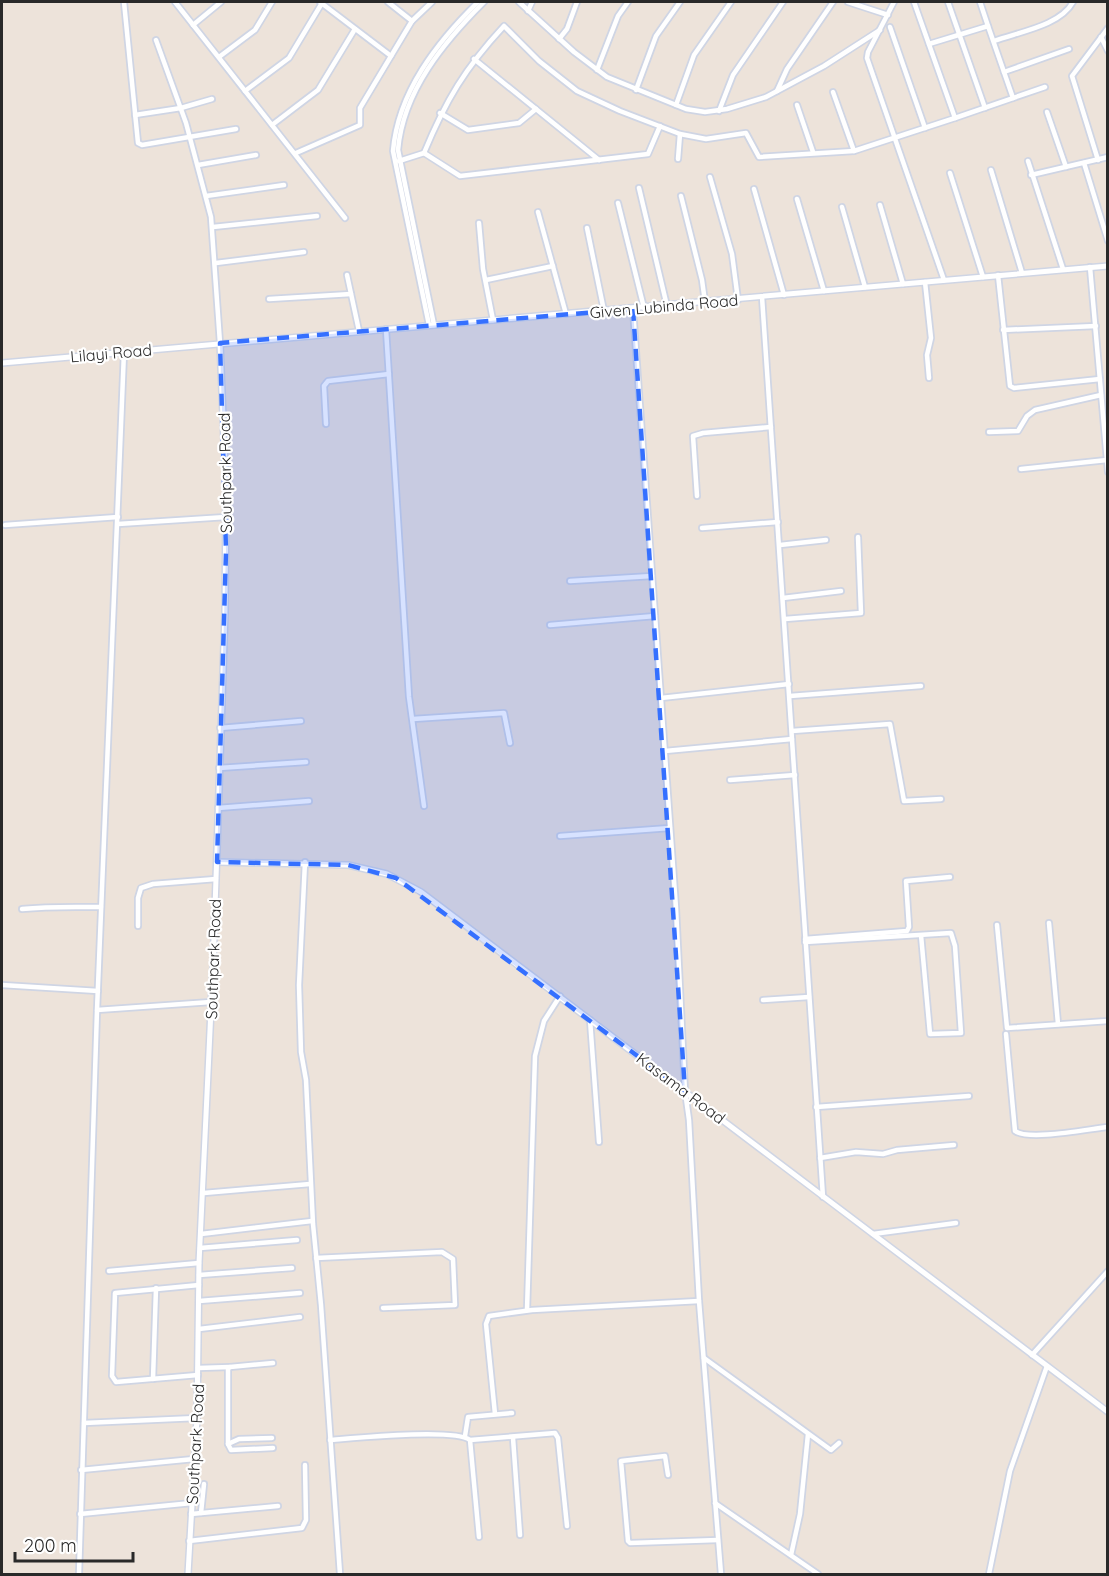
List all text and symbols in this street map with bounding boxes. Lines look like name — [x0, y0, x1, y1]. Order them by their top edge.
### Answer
street label: Given Lubinda Road — [589, 290, 739, 322]
street label: Lilayi Road — [69, 339, 153, 367]
street label: Southpark Road — [214, 413, 236, 533]
street label: Southpark Road — [201, 898, 225, 1020]
street label: Kasama Road — [633, 1048, 729, 1128]
street label: Southpark Road — [182, 1383, 208, 1505]
scale bar — [15, 1525, 134, 1563]
text: 200 m — [24, 1534, 77, 1557]

